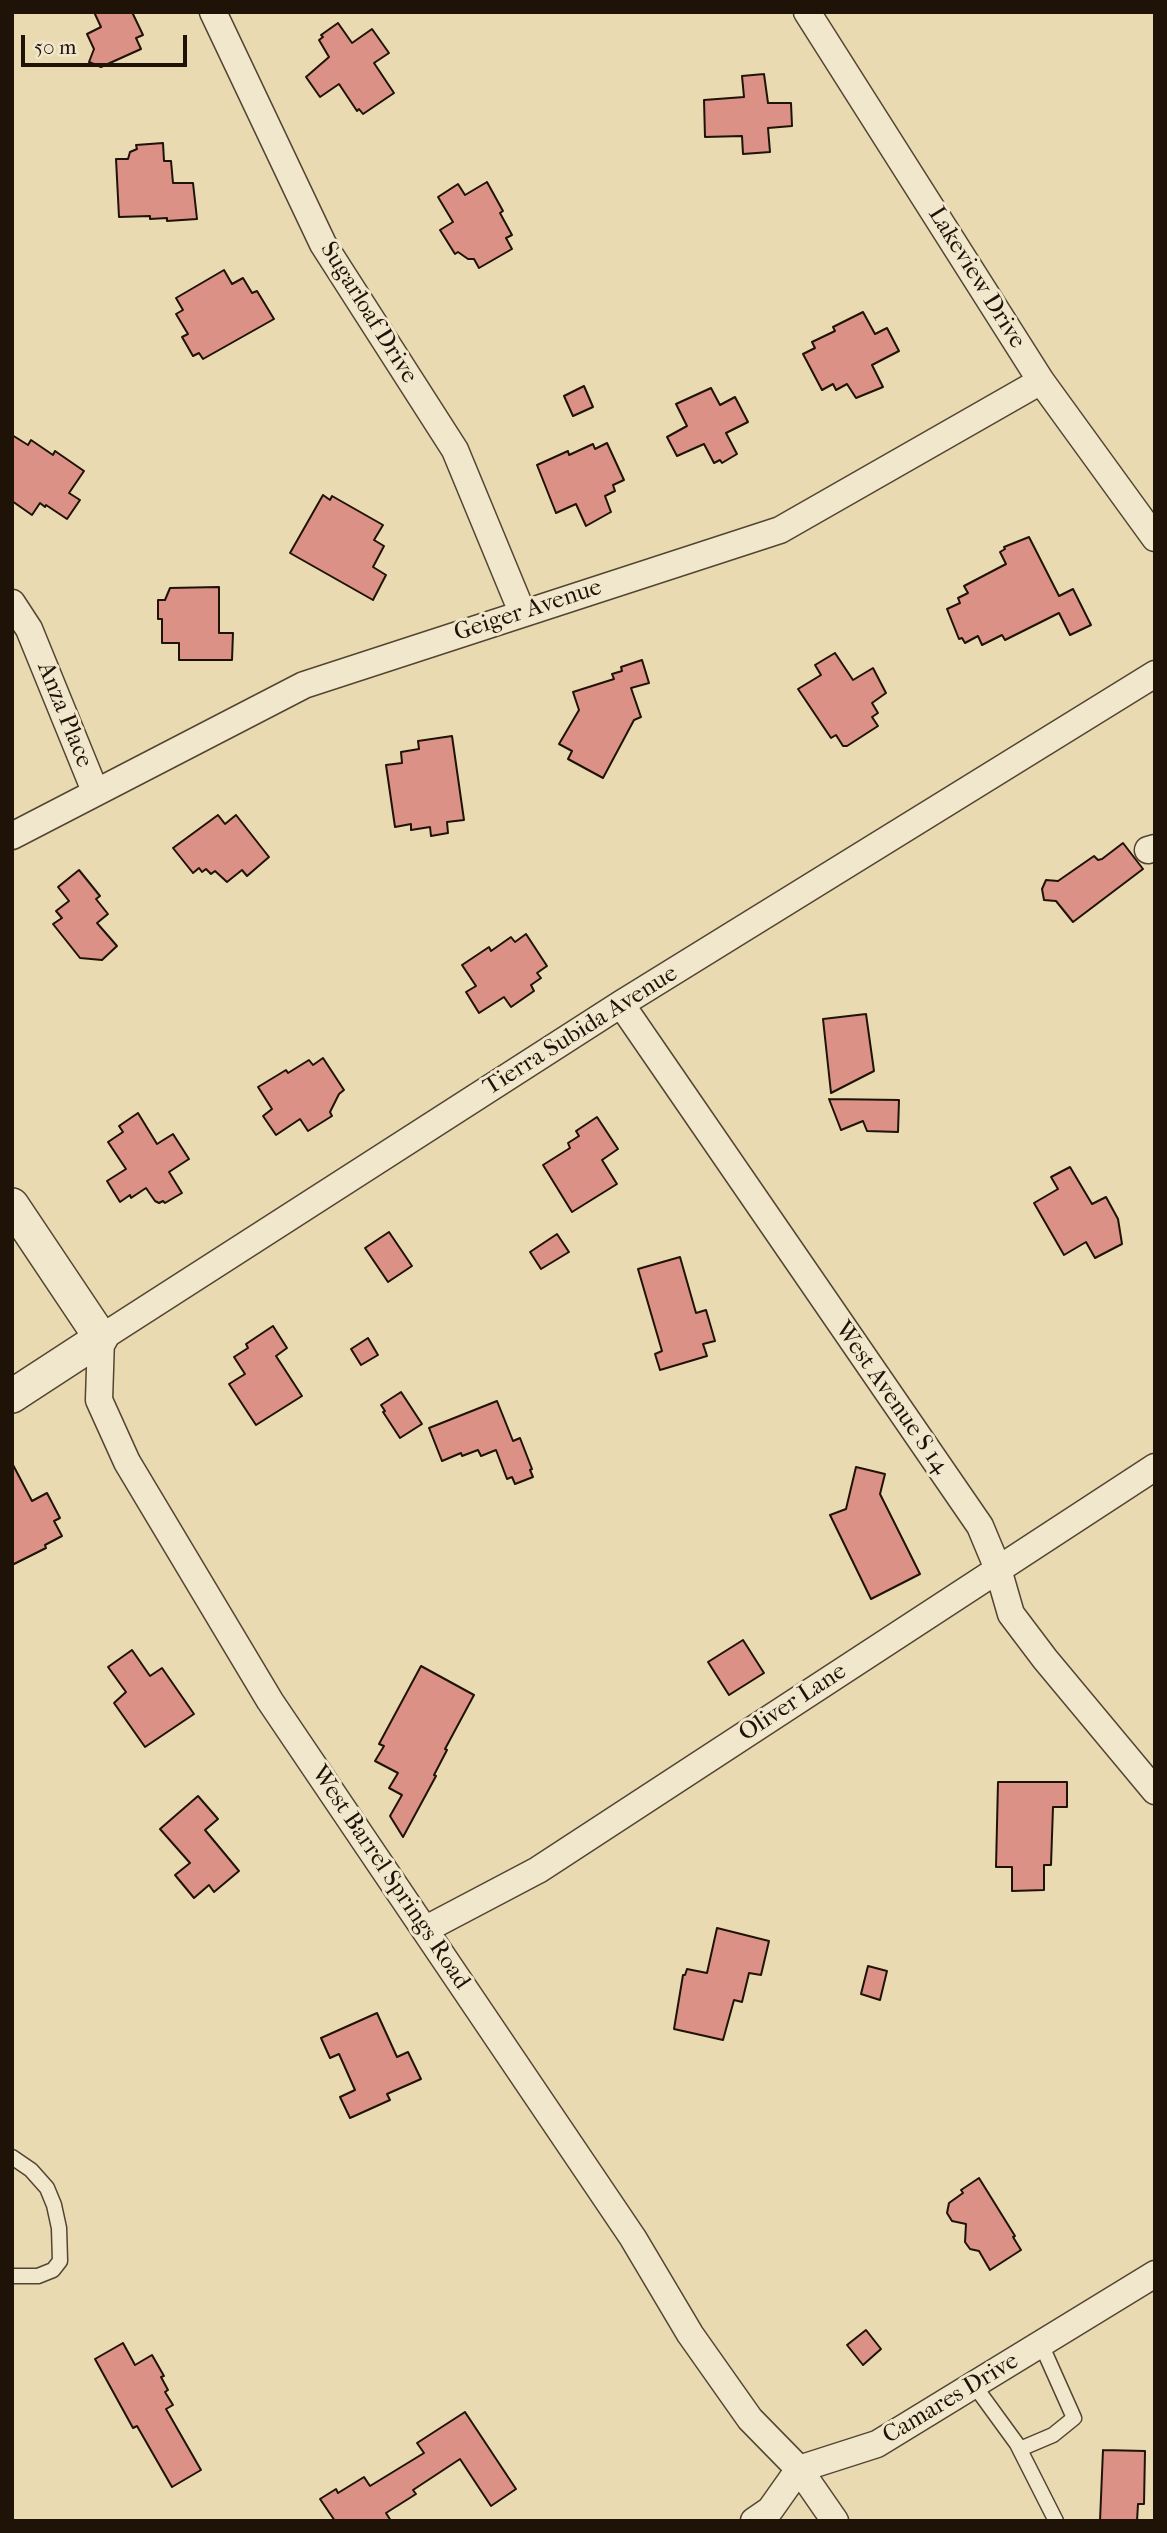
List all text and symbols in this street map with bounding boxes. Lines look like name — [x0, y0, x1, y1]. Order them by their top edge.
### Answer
scale bar — [24, 21, 191, 65]
text: 50 m — [34, 35, 77, 59]
street label: Lakeview Drive — [921, 202, 1031, 354]
street label: Sugarloaf Drive — [313, 237, 423, 389]
street label: Geiger Avenue — [451, 574, 605, 648]
street label: Anza Place — [30, 658, 98, 772]
street label: Tierra Subida Avenue — [479, 960, 683, 1102]
street label: West Avenue S 14 — [828, 1316, 954, 1480]
street label: Oliver Lane — [734, 1658, 852, 1748]
street label: West Barrel Springs Road — [304, 1761, 476, 1995]
street label: Camares Drive — [878, 2347, 1024, 2451]

